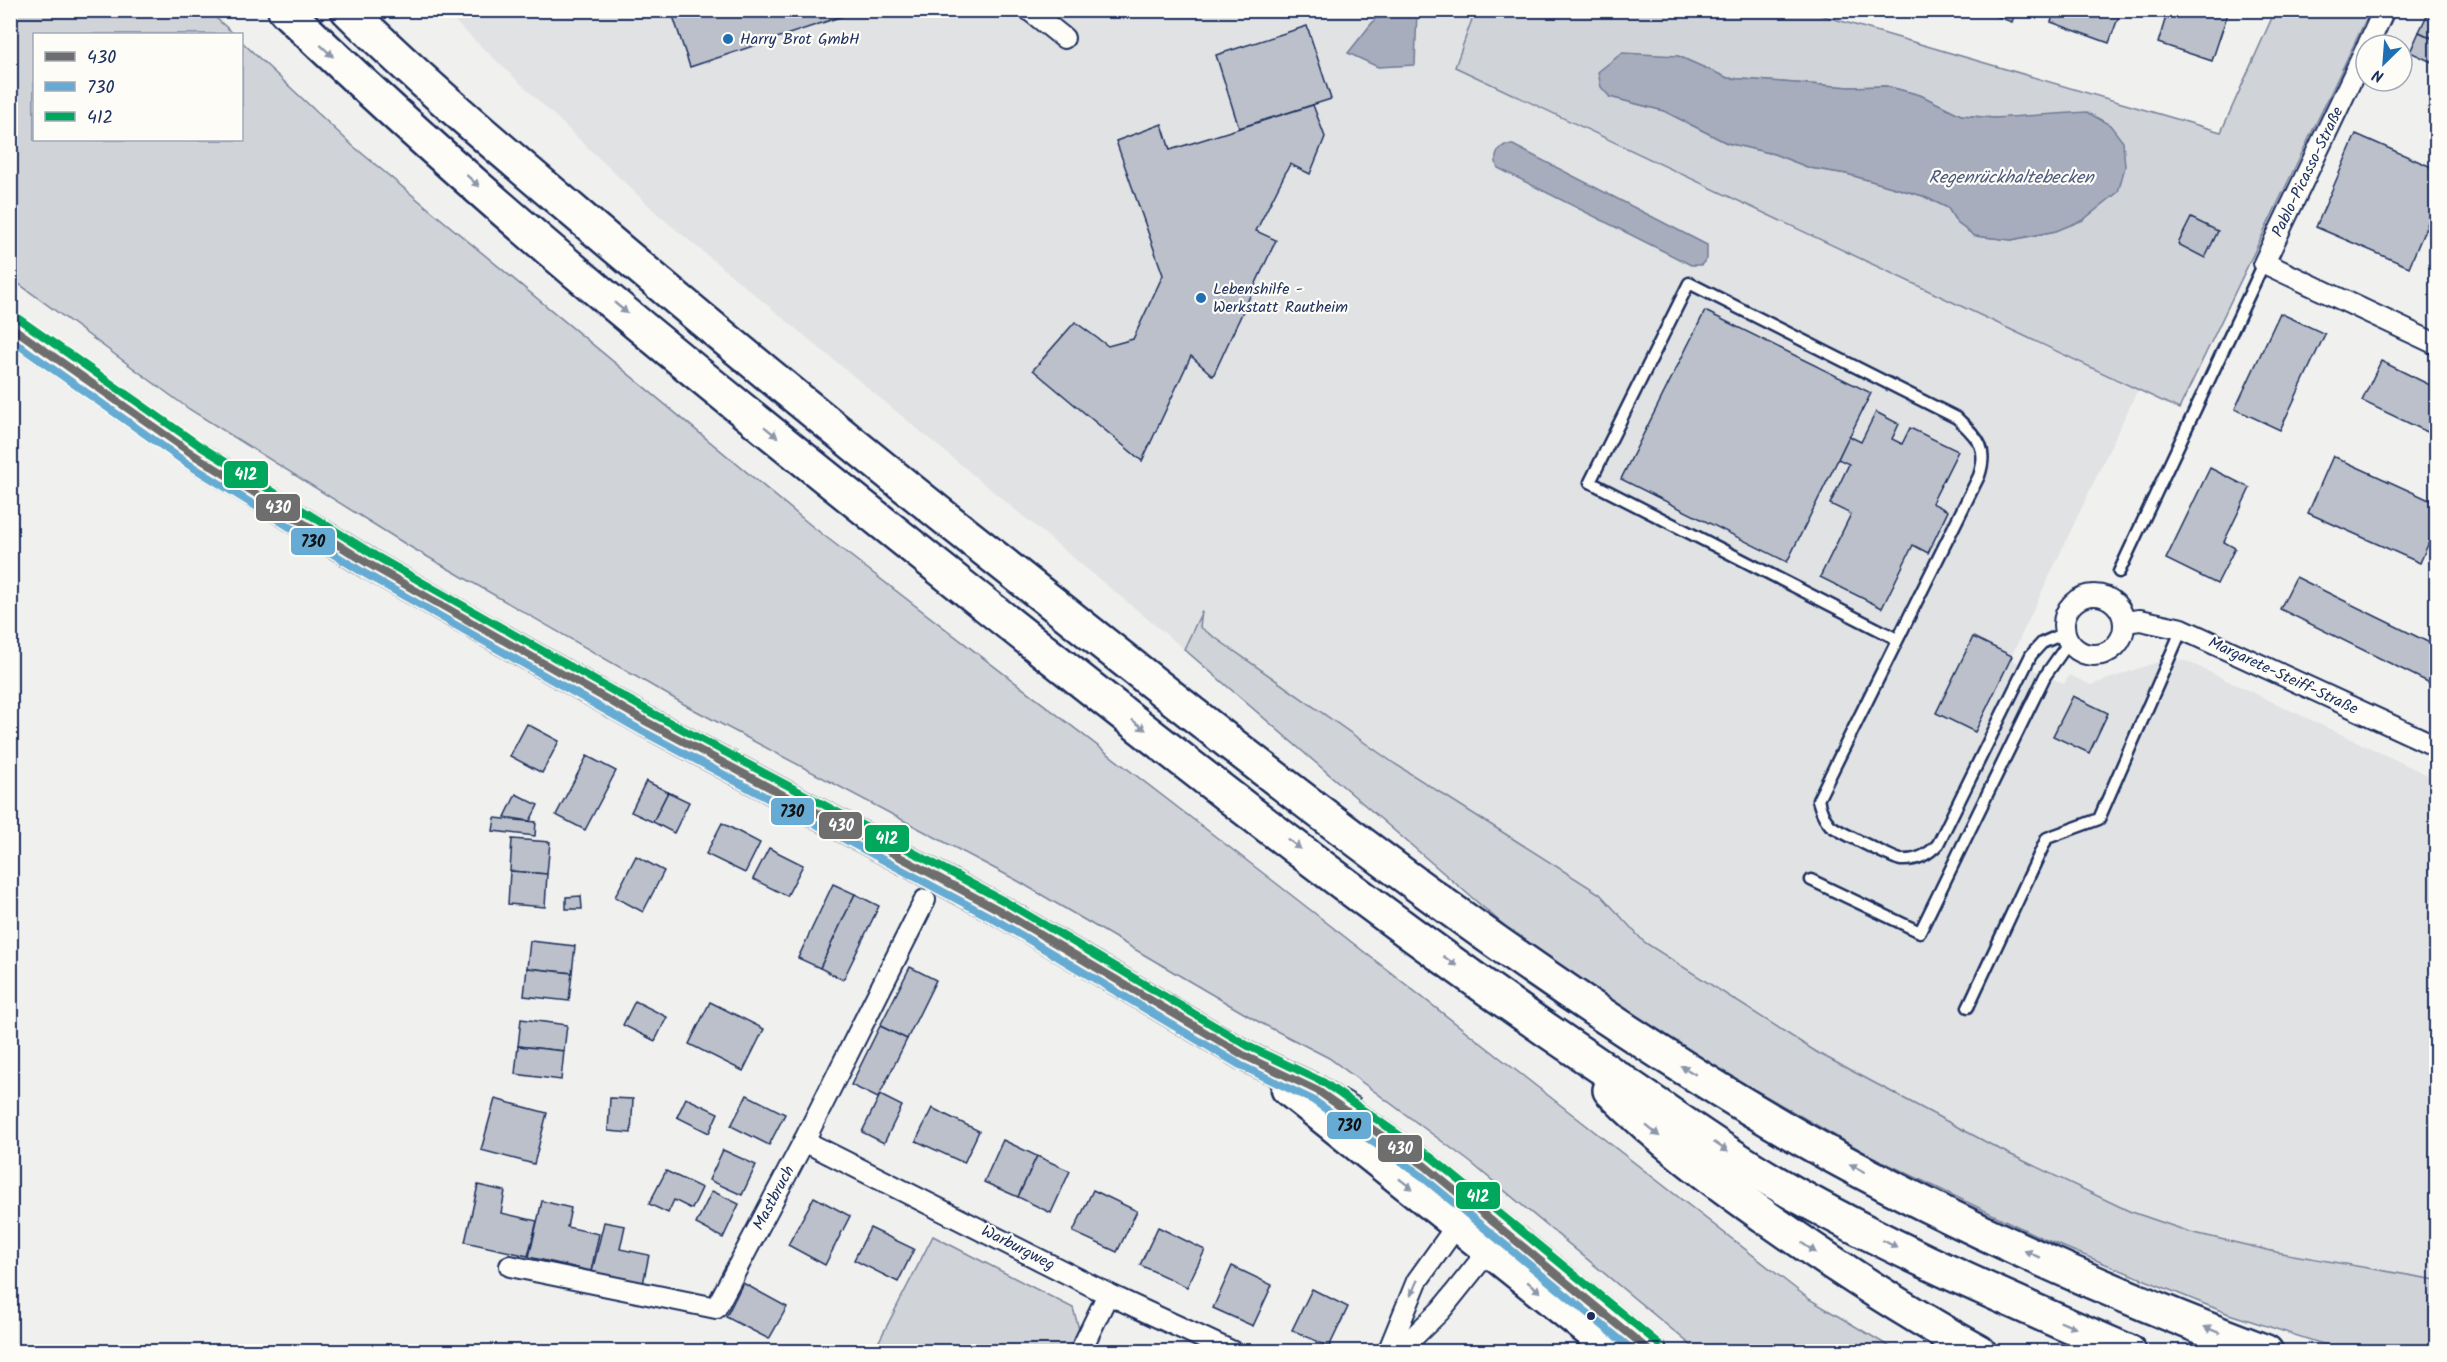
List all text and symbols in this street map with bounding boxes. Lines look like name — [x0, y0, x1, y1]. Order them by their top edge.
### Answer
place label: Harry Brot GmbH — [740, 27, 860, 52]
marker: Harry Brot GmbH — [721, 32, 735, 46]
legend — [33, 33, 243, 141]
north arrow — [2354, 33, 2414, 93]
text: 430 — [87, 44, 116, 73]
one-way arrow — [320, 44, 335, 58]
text: N — [2368, 62, 2388, 89]
text: 730 — [87, 74, 115, 103]
street label: Pablo-Picasso-Straße — [2266, 102, 2350, 242]
text: 412 — [87, 104, 113, 133]
water label: Regenrückhaltebecken — [1928, 164, 2095, 193]
one-way arrow — [465, 174, 480, 188]
place label: Lebenshilfe - Werkstatt Rautheim — [1213, 277, 1348, 320]
marker: Lebenshilfe - Werkstatt Rautheim — [1194, 291, 1208, 305]
one-way arrow — [613, 301, 628, 314]
one-way arrow — [763, 426, 779, 439]
line badge: 412 — [223, 460, 269, 489]
text: 412 — [235, 463, 257, 488]
line badge: 430 — [255, 493, 301, 522]
text: 430 — [265, 496, 292, 521]
line badge: 730 — [290, 527, 336, 556]
text: 730 — [301, 530, 326, 555]
street label: Margarete-Steiff-Straße — [2204, 630, 2362, 722]
one-way arrow — [1131, 719, 1146, 731]
line badge: 730 — [770, 797, 815, 826]
text: 730 — [780, 800, 805, 825]
line badge: 430 — [818, 811, 863, 840]
text: 430 — [828, 814, 855, 839]
line badge: 412 — [864, 824, 910, 853]
text: 412 — [876, 827, 898, 852]
one-way arrow — [1285, 838, 1301, 850]
one-way arrow — [1441, 955, 1457, 967]
one-way arrow — [1680, 1065, 1696, 1076]
line badge: 730 — [1326, 1111, 1372, 1140]
text: 730 — [1337, 1114, 1362, 1139]
one-way arrow — [1645, 1124, 1661, 1137]
line badge: 430 — [1377, 1134, 1423, 1163]
text: 430 — [1387, 1137, 1414, 1162]
one-way arrow — [1713, 1141, 1729, 1153]
street label: Mastbruch — [746, 1161, 802, 1235]
one-way arrow — [1848, 1163, 1865, 1173]
one-way arrow — [1398, 1178, 1414, 1191]
line badge: 412 — [1455, 1181, 1501, 1210]
text: 412 — [1467, 1185, 1489, 1210]
street label: Warburgweg — [977, 1219, 1059, 1277]
one-way arrow — [1882, 1239, 1899, 1248]
one-way arrow — [1801, 1242, 1817, 1254]
one-way arrow — [2023, 1250, 2040, 1259]
one-way arrow — [1409, 1280, 1419, 1298]
one-way arrow — [1526, 1281, 1542, 1294]
unlabelled marker — [1585, 1310, 1597, 1322]
one-way arrow — [2059, 1320, 2077, 1330]
one-way arrow — [2202, 1325, 2220, 1335]

